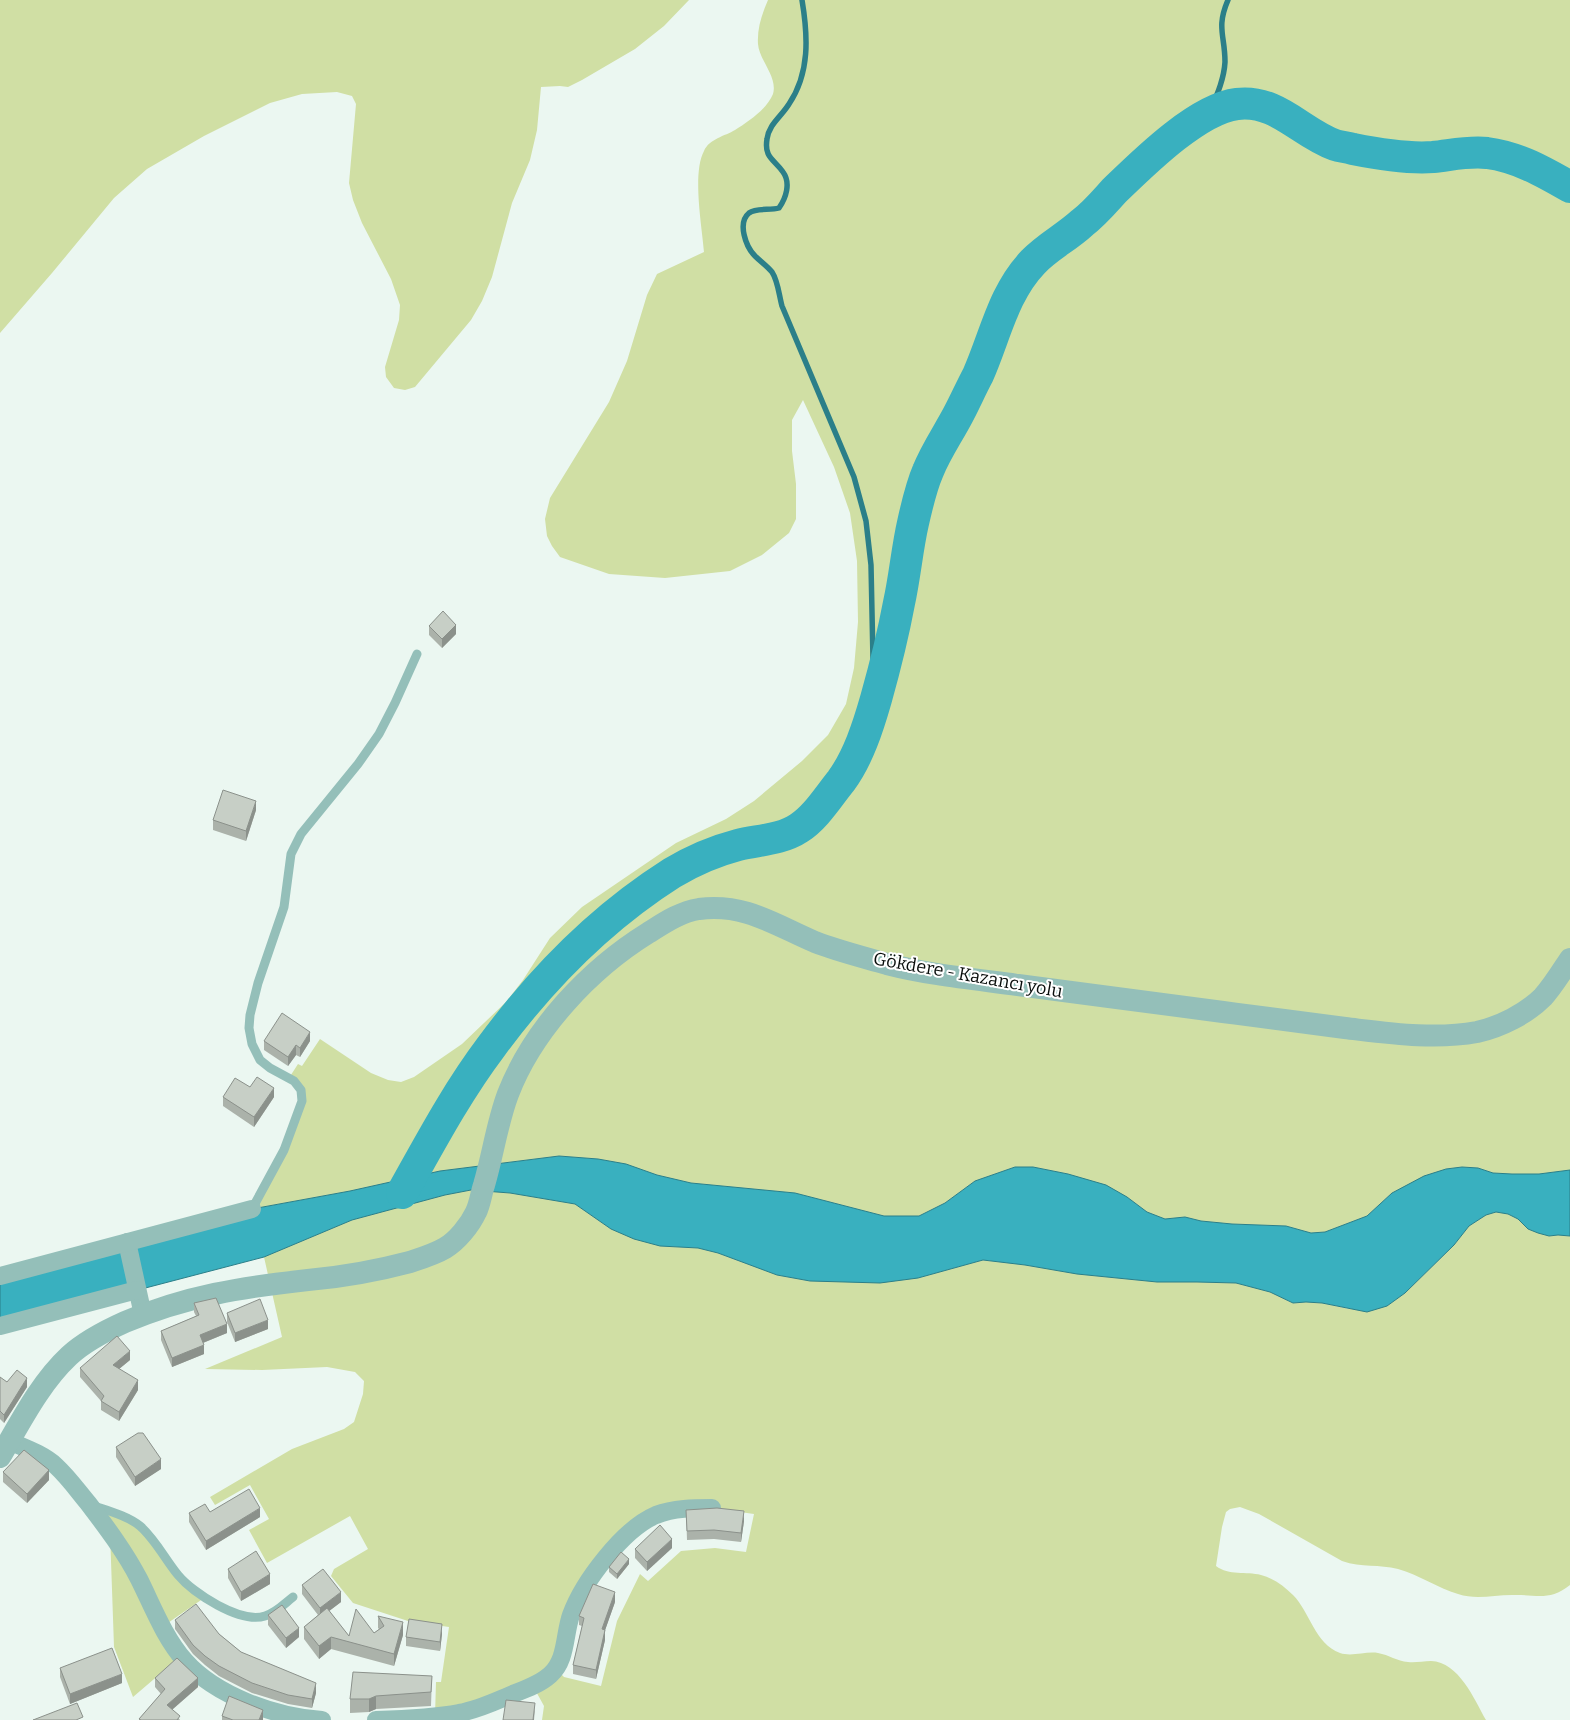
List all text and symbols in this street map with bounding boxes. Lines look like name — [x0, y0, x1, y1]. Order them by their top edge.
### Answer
street label: Gökdere - Kazancı yolu — [872, 947, 1064, 1003]

